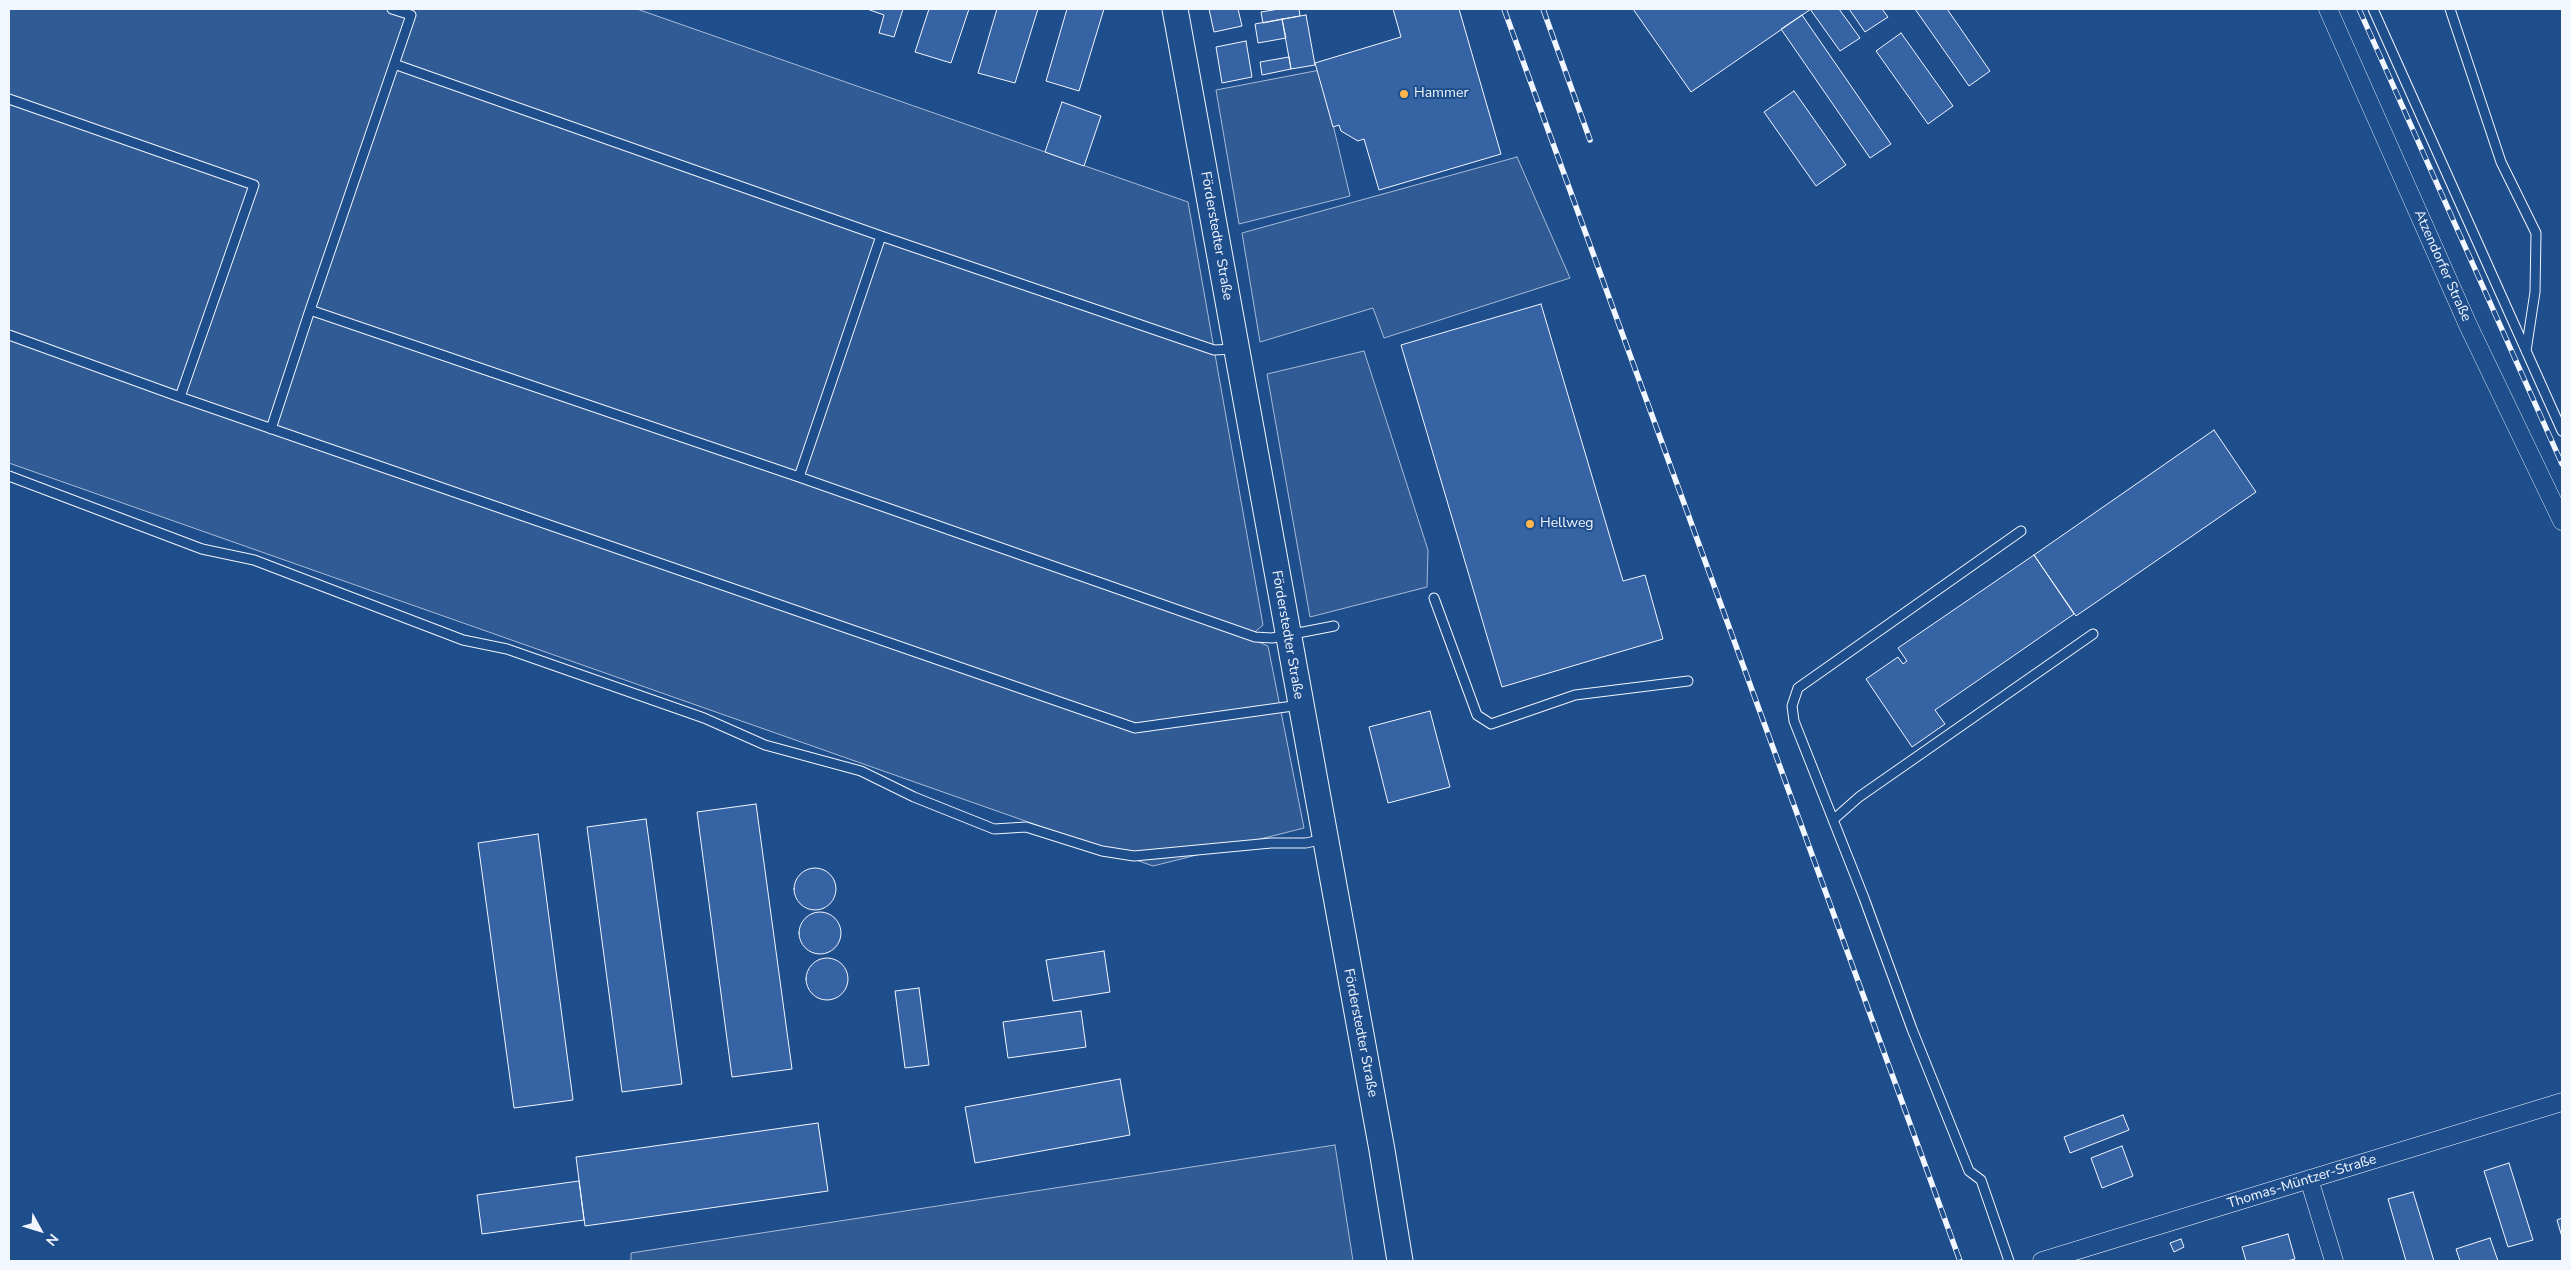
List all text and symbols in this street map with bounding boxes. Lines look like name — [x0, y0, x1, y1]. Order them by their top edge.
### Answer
place label: Hammer — [1414, 86, 1469, 102]
marker: Hammer — [1398, 88, 1410, 100]
street label: Förderstedter Straße — [1196, 170, 1236, 302]
street label: Atzendorfer Straße — [2410, 208, 2474, 324]
place label: Hellweg — [1540, 516, 1594, 532]
marker: Hellweg — [1524, 518, 1536, 530]
street label: Förderstedter Straße — [1267, 569, 1307, 701]
street label: Förderstedter Straße — [1339, 967, 1381, 1099]
street label: Thomas-Müntzer-Straße — [2225, 1151, 2379, 1213]
north arrow — [15, 1205, 65, 1255]
text: N — [41, 1230, 63, 1250]

